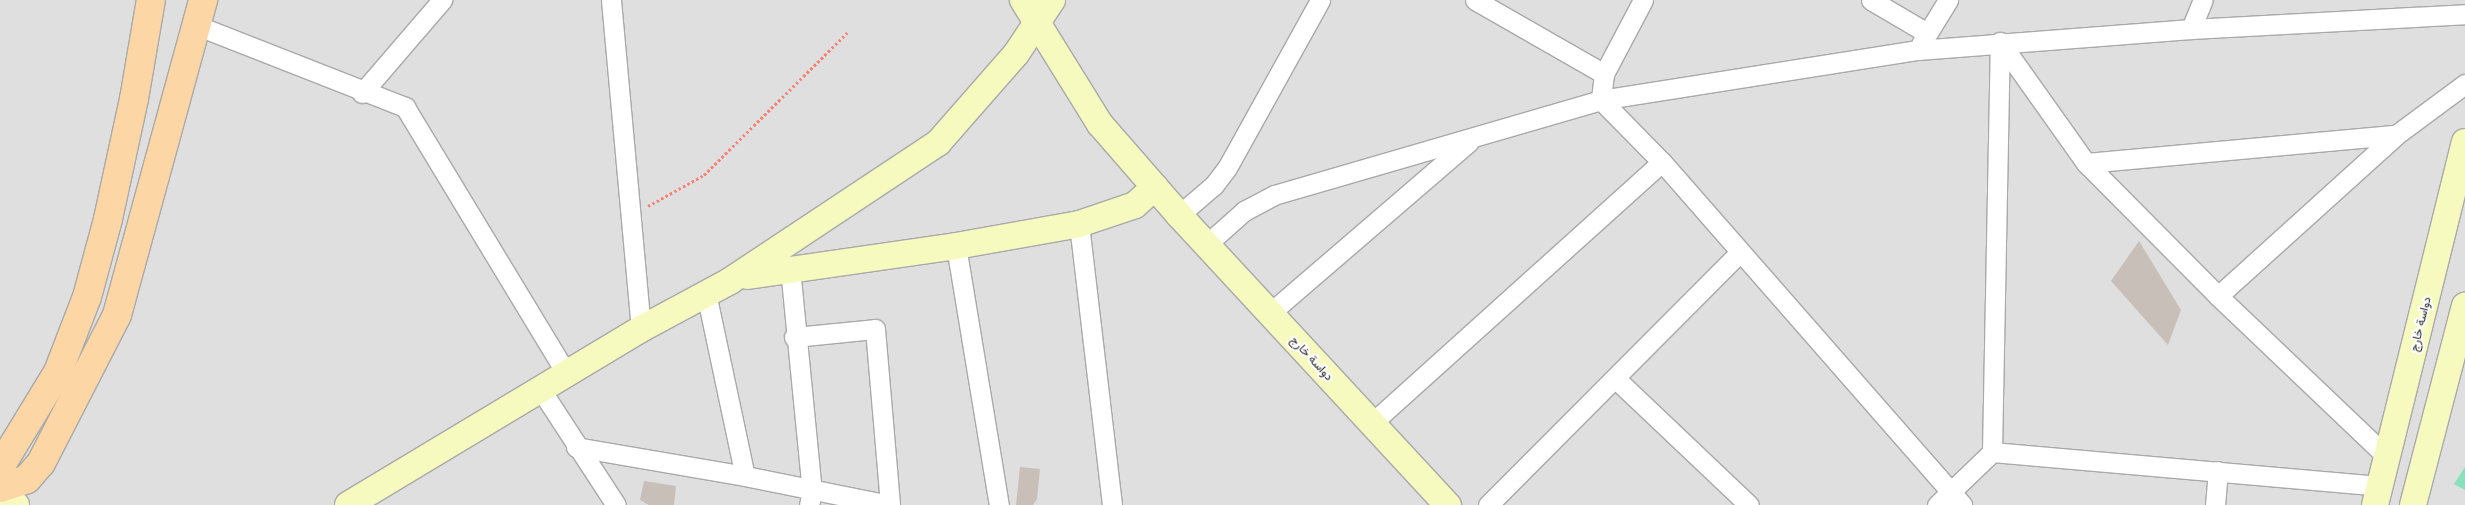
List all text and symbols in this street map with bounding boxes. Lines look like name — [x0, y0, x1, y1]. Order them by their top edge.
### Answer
street label: دواسة خارج — [2406, 295, 2434, 353]
street label: دواسة خارج — [1288, 333, 1336, 383]

